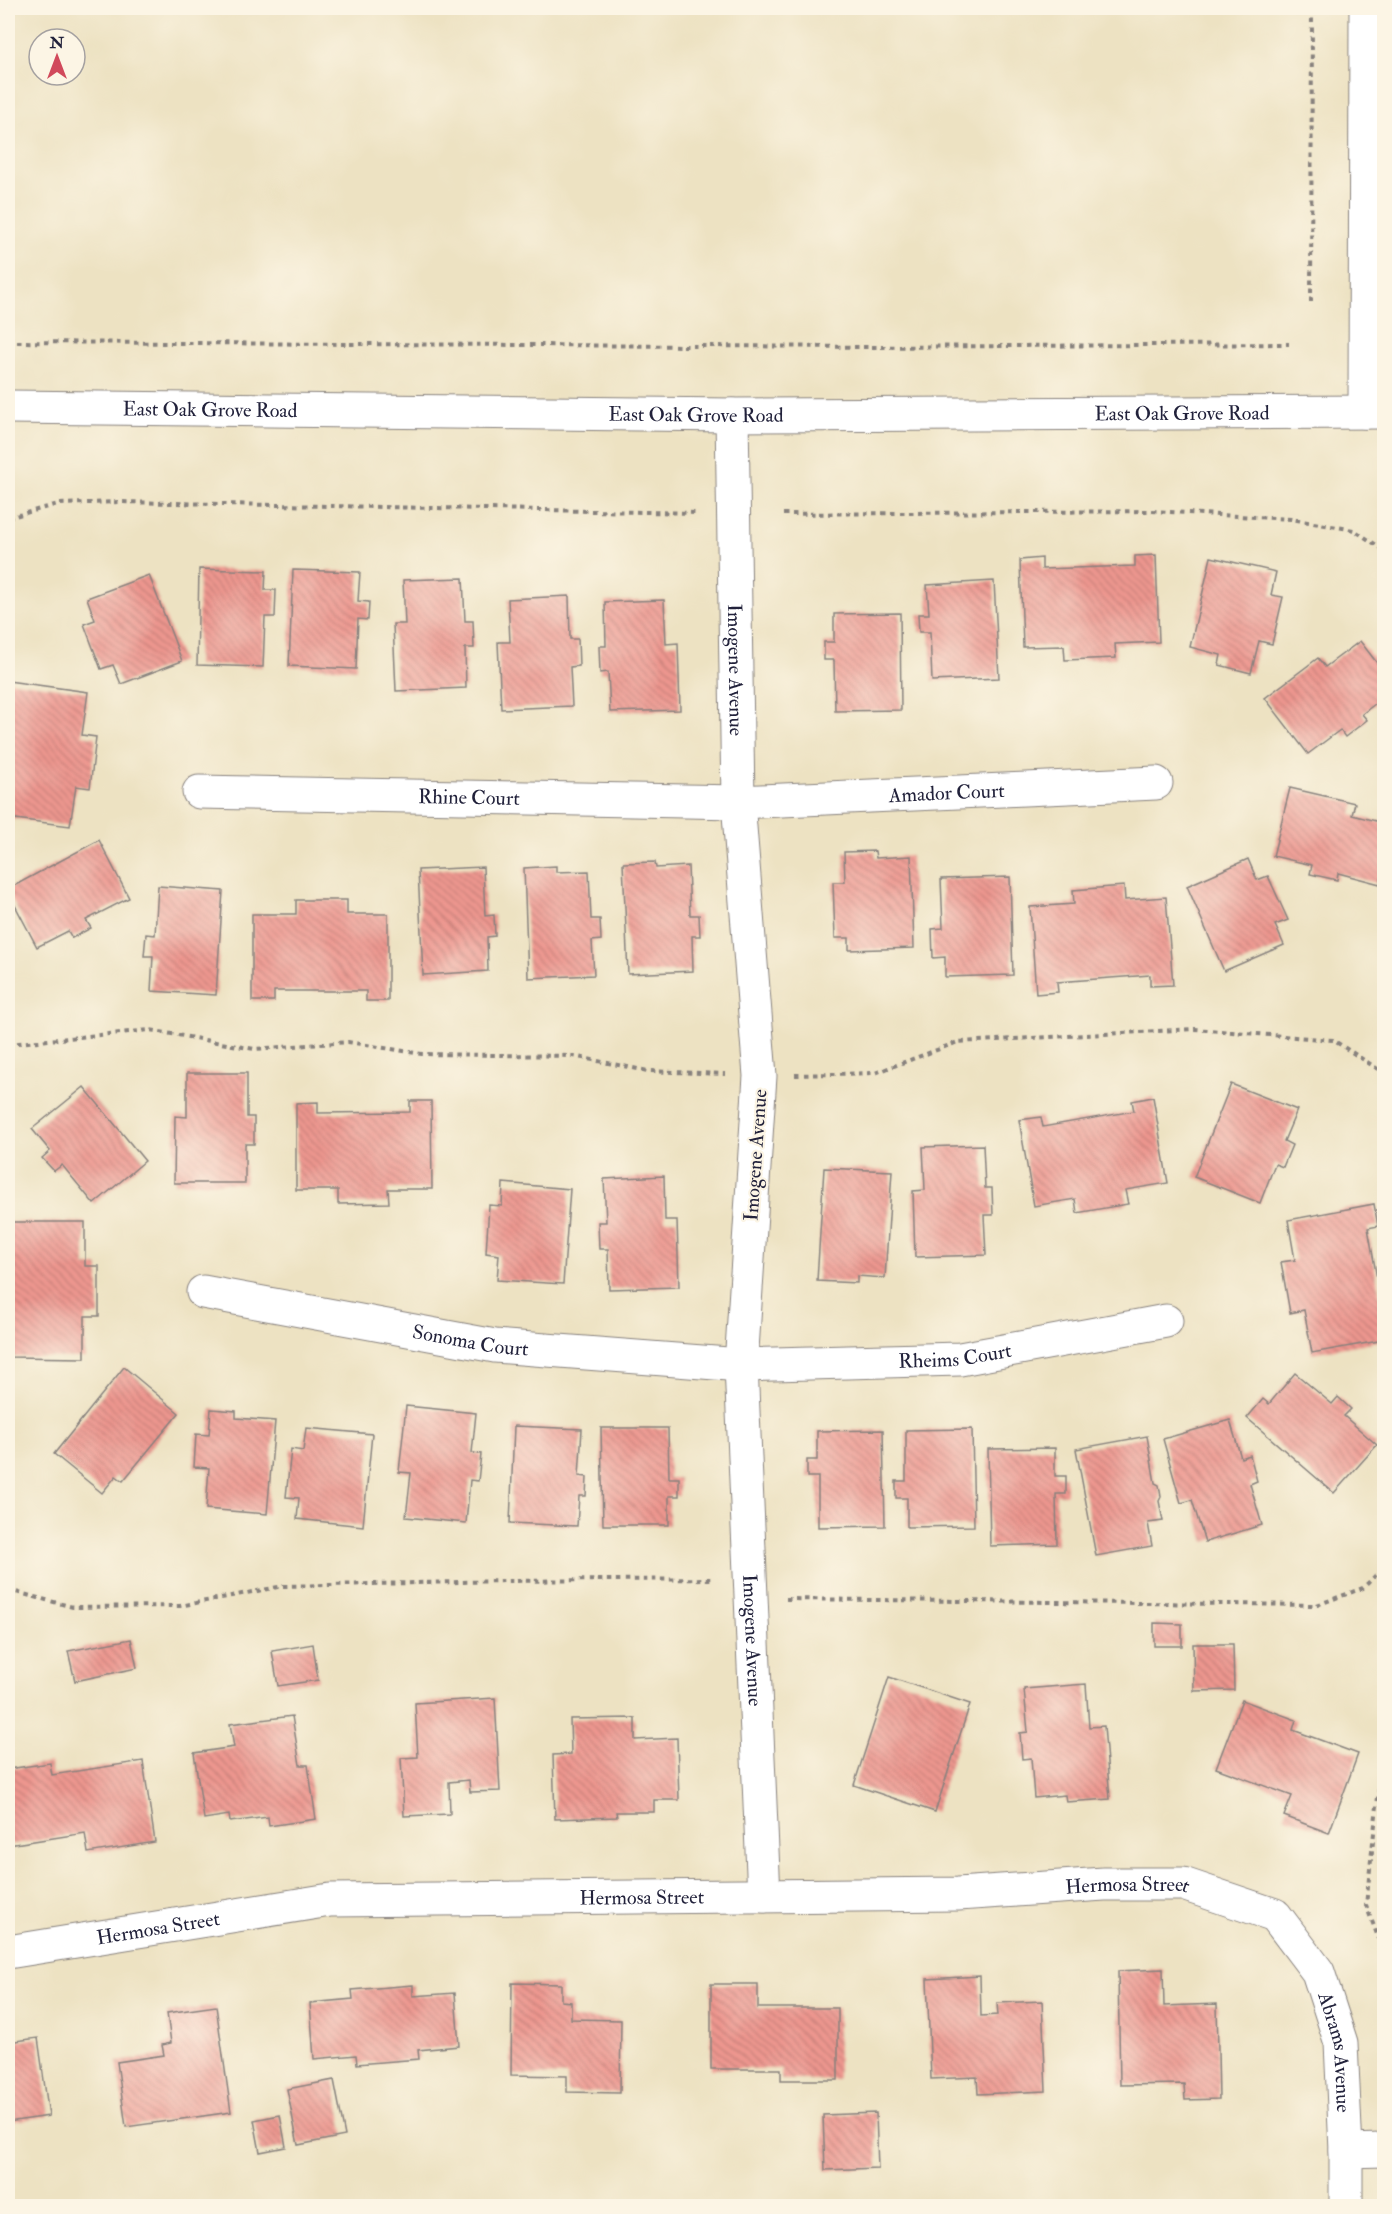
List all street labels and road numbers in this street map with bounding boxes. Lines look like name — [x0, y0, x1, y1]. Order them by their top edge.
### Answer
street label: East Oak Grove Road — [122, 396, 298, 423]
street label: East Oak Grove Road — [1094, 401, 1270, 426]
street label: East Oak Grove Road — [608, 402, 784, 428]
street label: Imogene Avenue — [722, 604, 749, 736]
street label: Amador Court — [887, 778, 1006, 808]
street label: Rhine Court — [418, 784, 521, 811]
street label: Imogene Avenue — [738, 1088, 773, 1222]
street label: Sonoma Court — [410, 1319, 530, 1362]
street label: Rheims Court — [898, 1338, 1014, 1374]
street label: Imogene Avenue — [737, 1574, 768, 1707]
street label: Hermosa Street — [1064, 1872, 1194, 1900]
street label: Hermosa Street — [579, 1884, 705, 1911]
street label: Hermosa Street — [95, 1906, 222, 1951]
street label: Abrams Avenue — [1312, 1988, 1356, 2113]

